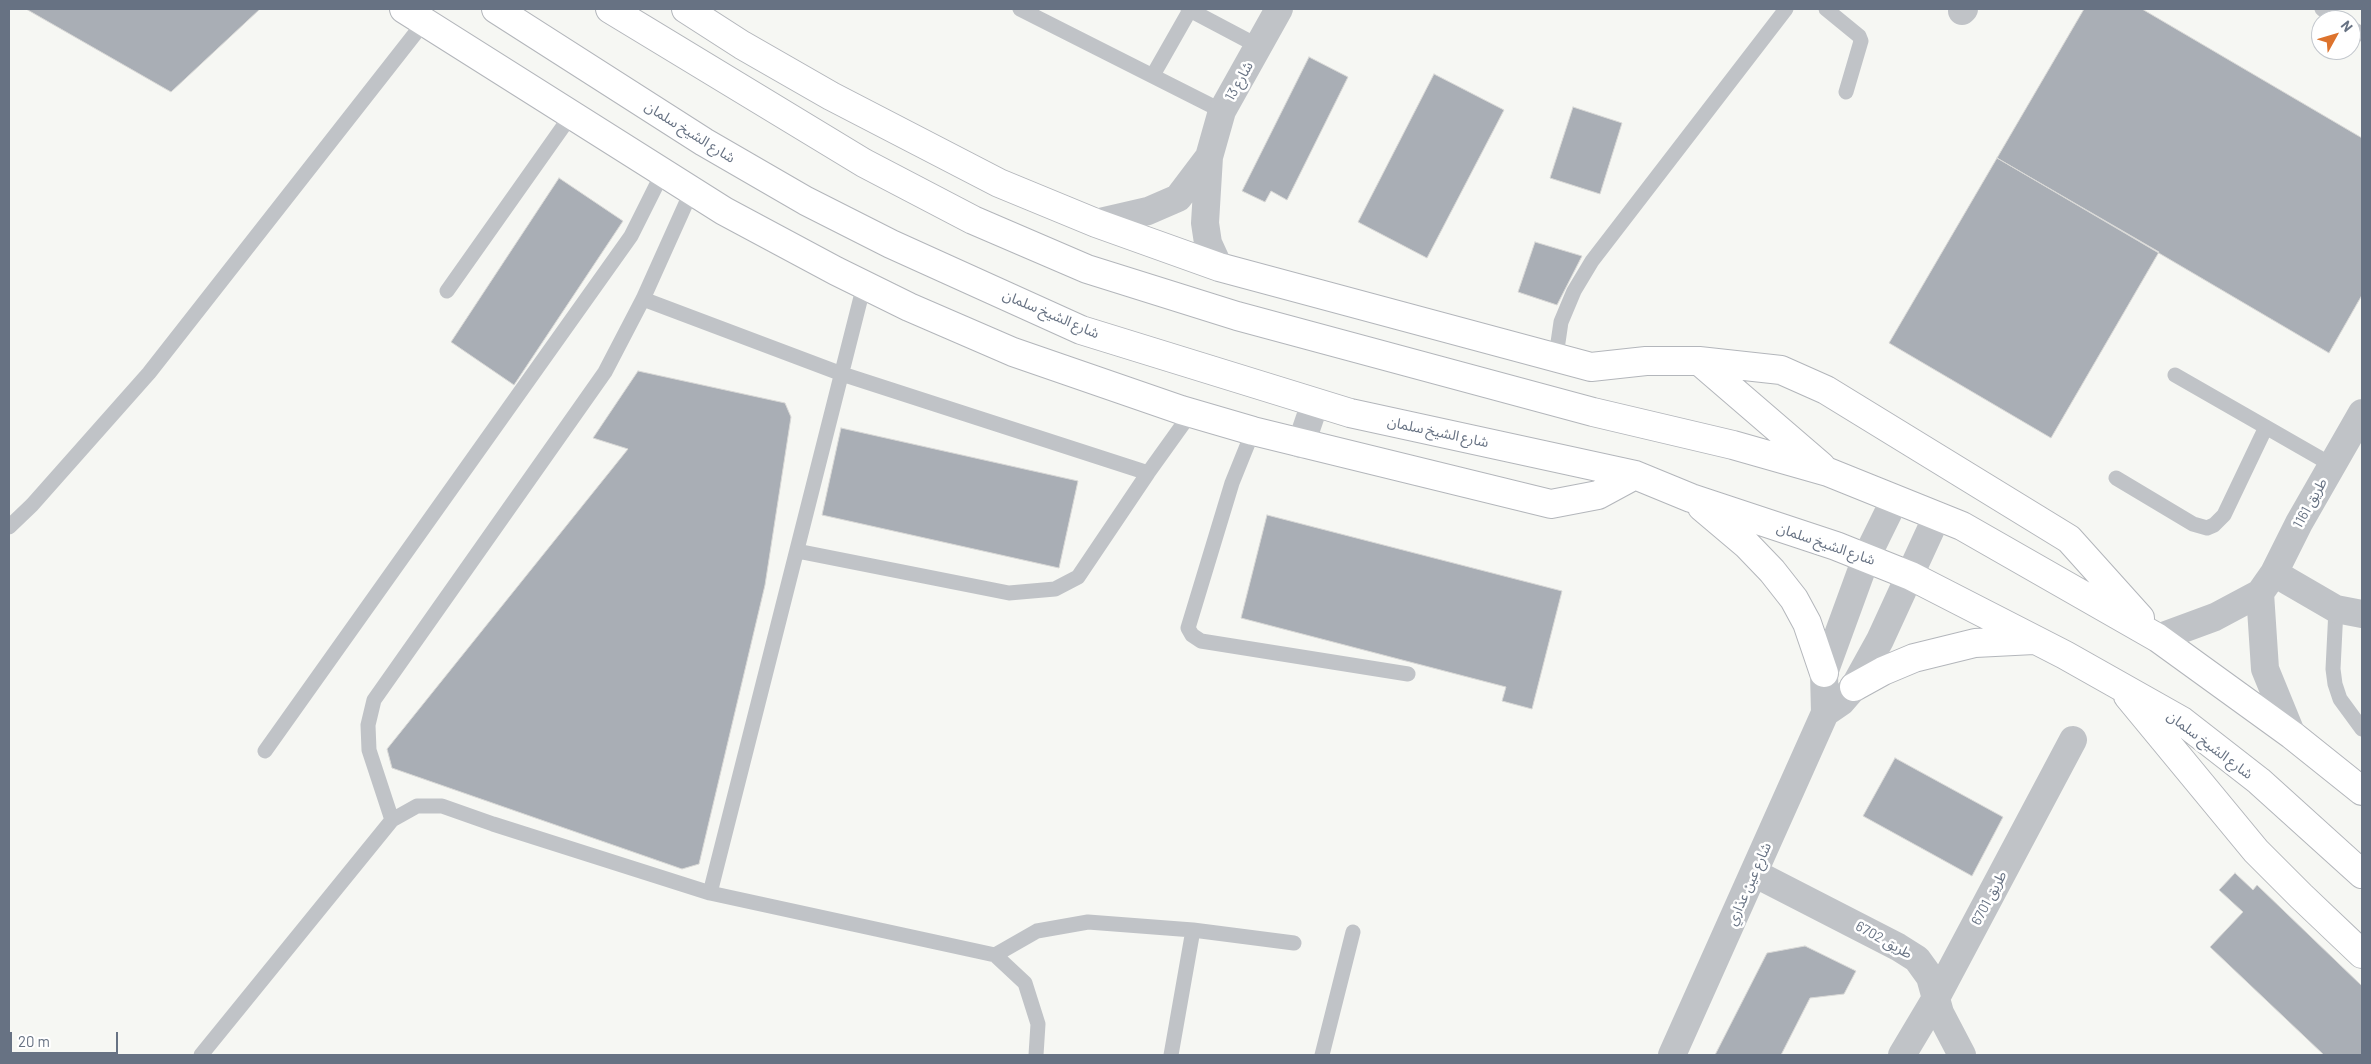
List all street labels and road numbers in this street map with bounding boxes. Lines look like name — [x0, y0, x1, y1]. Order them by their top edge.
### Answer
street label: شارع 13 — [1221, 58, 1257, 104]
street label: شارع الشيخ سلمان — [642, 98, 738, 166]
street label: شارع الشيخ سلمان — [1000, 286, 1102, 342]
street label: شارع الشيخ سلمان — [1386, 413, 1490, 451]
street label: طريق 1161 — [2289, 475, 2331, 531]
street label: شارع الشيخ سلمان — [1775, 519, 1877, 569]
street label: شارع الشيخ سلمان — [2164, 707, 2256, 783]
street label: شارع عين عذاري — [1723, 840, 1775, 928]
street label: طريق 6701 — [1968, 868, 2010, 928]
street label: طريق 6702 — [1853, 918, 1915, 962]

